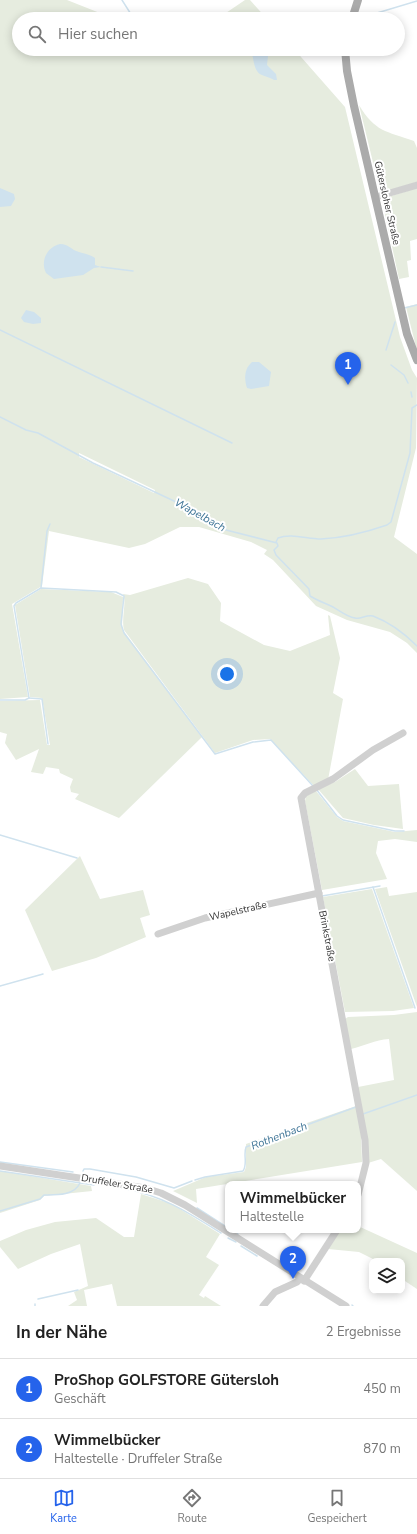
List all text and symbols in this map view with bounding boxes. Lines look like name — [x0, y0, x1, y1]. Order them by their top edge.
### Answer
search box — [12, 12, 405, 56]
icon: search — [26, 23, 48, 45]
text: Hier suchen — [58, 24, 138, 44]
street label: Gütersloher Straße — [371, 160, 403, 246]
pin: 1 — [335, 352, 361, 385]
water label: Wapelbach — [172, 495, 228, 535]
your location — [217, 664, 237, 684]
street label: Wapelstraße — [208, 898, 268, 924]
street label: Brinkstraße — [315, 909, 339, 963]
water label: Rothenbach — [249, 1118, 309, 1154]
street label: Druffeler Straße — [80, 1171, 154, 1197]
popup — [225, 1181, 361, 1233]
text: Wimmelbücker — [240, 1188, 346, 1208]
text: Haltestelle — [240, 1208, 304, 1226]
pin: 2 — [280, 1246, 306, 1279]
map controls — [369, 1258, 405, 1294]
button: layers — [369, 1258, 405, 1294]
text: In der Nähe — [16, 1321, 107, 1344]
text: 2 Ergebnisse — [326, 1323, 401, 1341]
text: ProShop GOLFSTORE Gütersloh — [54, 1370, 279, 1390]
text: 1 — [25, 1380, 33, 1398]
text: 450 m — [363, 1380, 401, 1398]
text: Geschäft — [54, 1390, 105, 1408]
text: Wimmelbücker — [54, 1430, 160, 1450]
text: 2 — [25, 1440, 33, 1458]
text: 870 m — [363, 1440, 401, 1458]
text: Haltestelle · Druffeler Straße — [54, 1450, 222, 1468]
tab: Karte — [50, 1487, 77, 1526]
tab: Route — [178, 1487, 207, 1526]
tab: Gespeichert — [307, 1487, 367, 1526]

